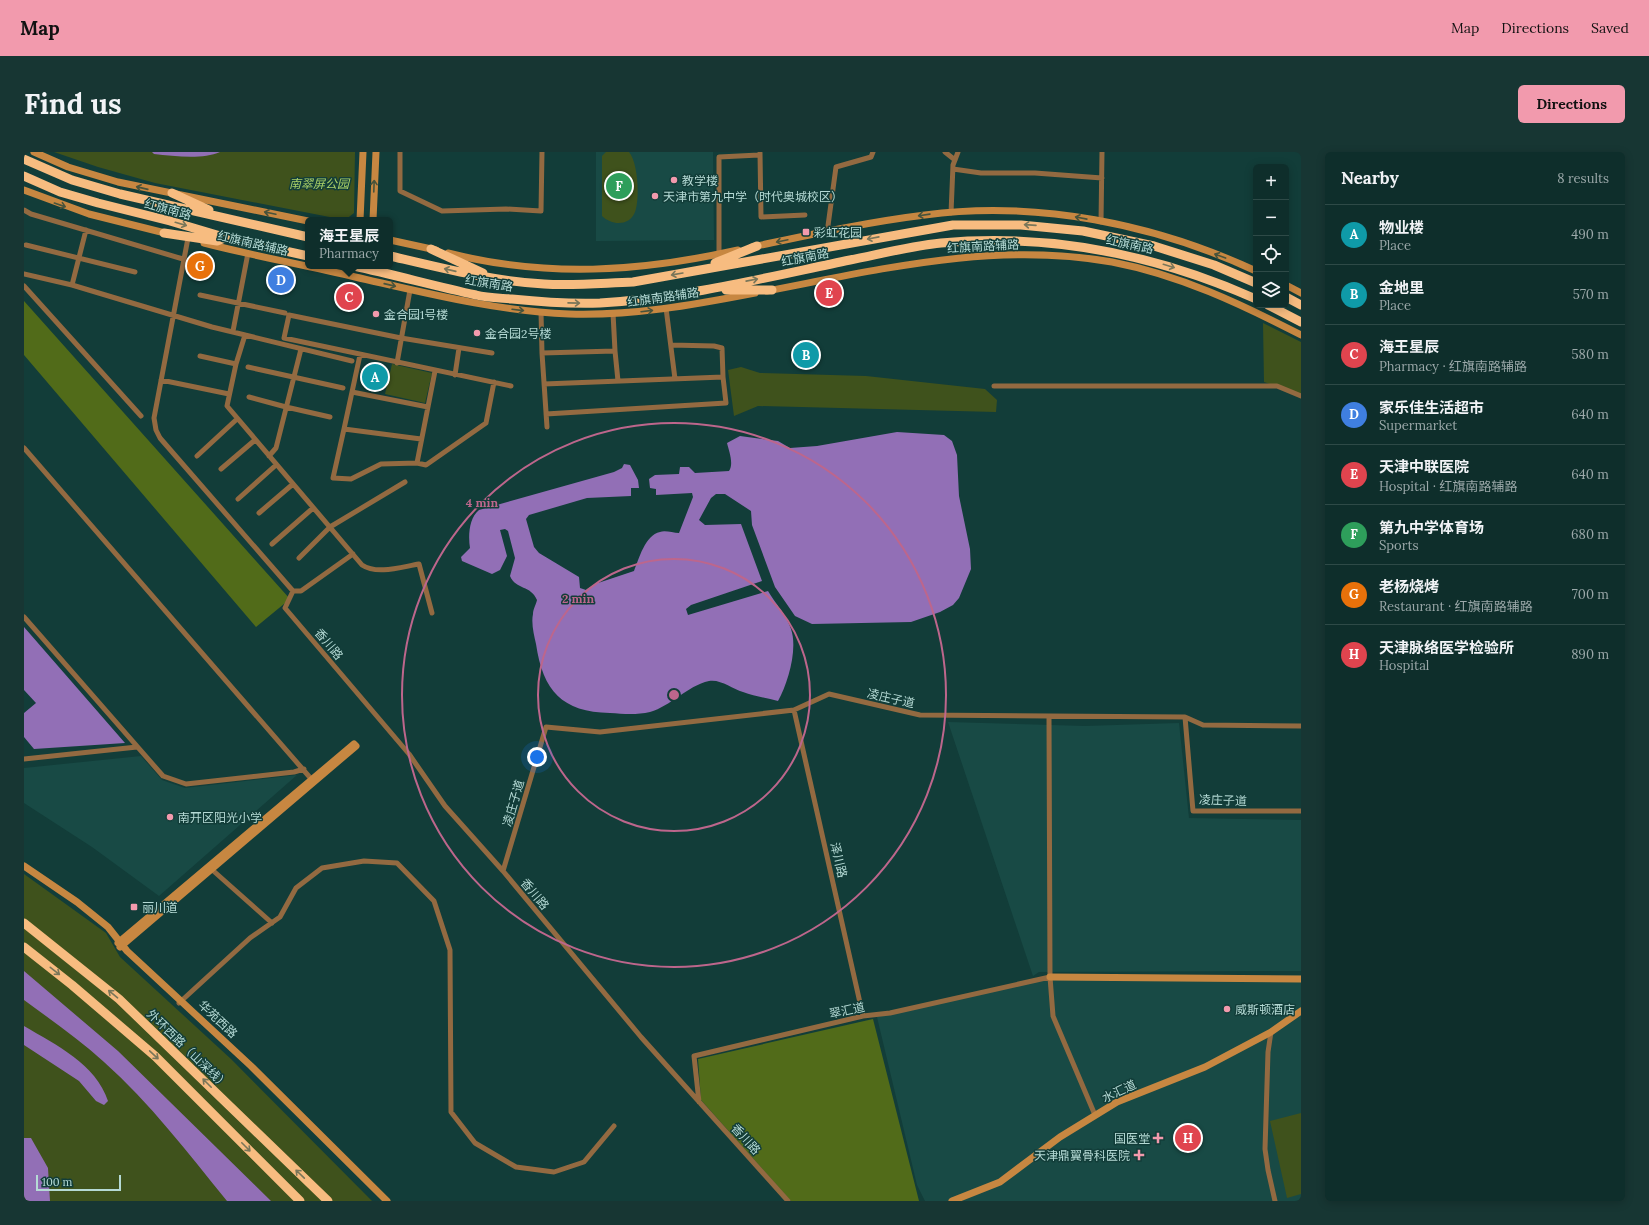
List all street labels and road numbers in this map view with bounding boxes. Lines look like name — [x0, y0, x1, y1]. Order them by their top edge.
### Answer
street label: 红旗南路 — [143, 196, 193, 222]
street label: 红旗南路辅路 — [216, 228, 290, 258]
street label: 红旗南路 — [1105, 232, 1155, 256]
street label: 红旗南路辅路 — [947, 237, 1019, 255]
street label: 红旗南路 — [780, 245, 830, 269]
street label: 红旗南路 — [464, 272, 514, 294]
street label: 红旗南路辅路 — [626, 285, 700, 309]
street label: 香川路 — [312, 625, 346, 663]
street label: 凌庄子道 — [866, 685, 916, 711]
street label: 凌庄子道 — [499, 778, 527, 828]
street label: 凌庄子道 — [1199, 792, 1247, 808]
street label: 泽川路 — [828, 841, 850, 879]
street label: 香川路 — [518, 875, 552, 913]
street label: 华苑西路 — [195, 997, 241, 1041]
street label: 翠汇道 — [828, 999, 866, 1021]
street label: 外环西路（山深线） — [144, 1006, 232, 1092]
street label: 水汇道 — [1100, 1077, 1138, 1105]
street label: 香川路 — [728, 1121, 764, 1157]

